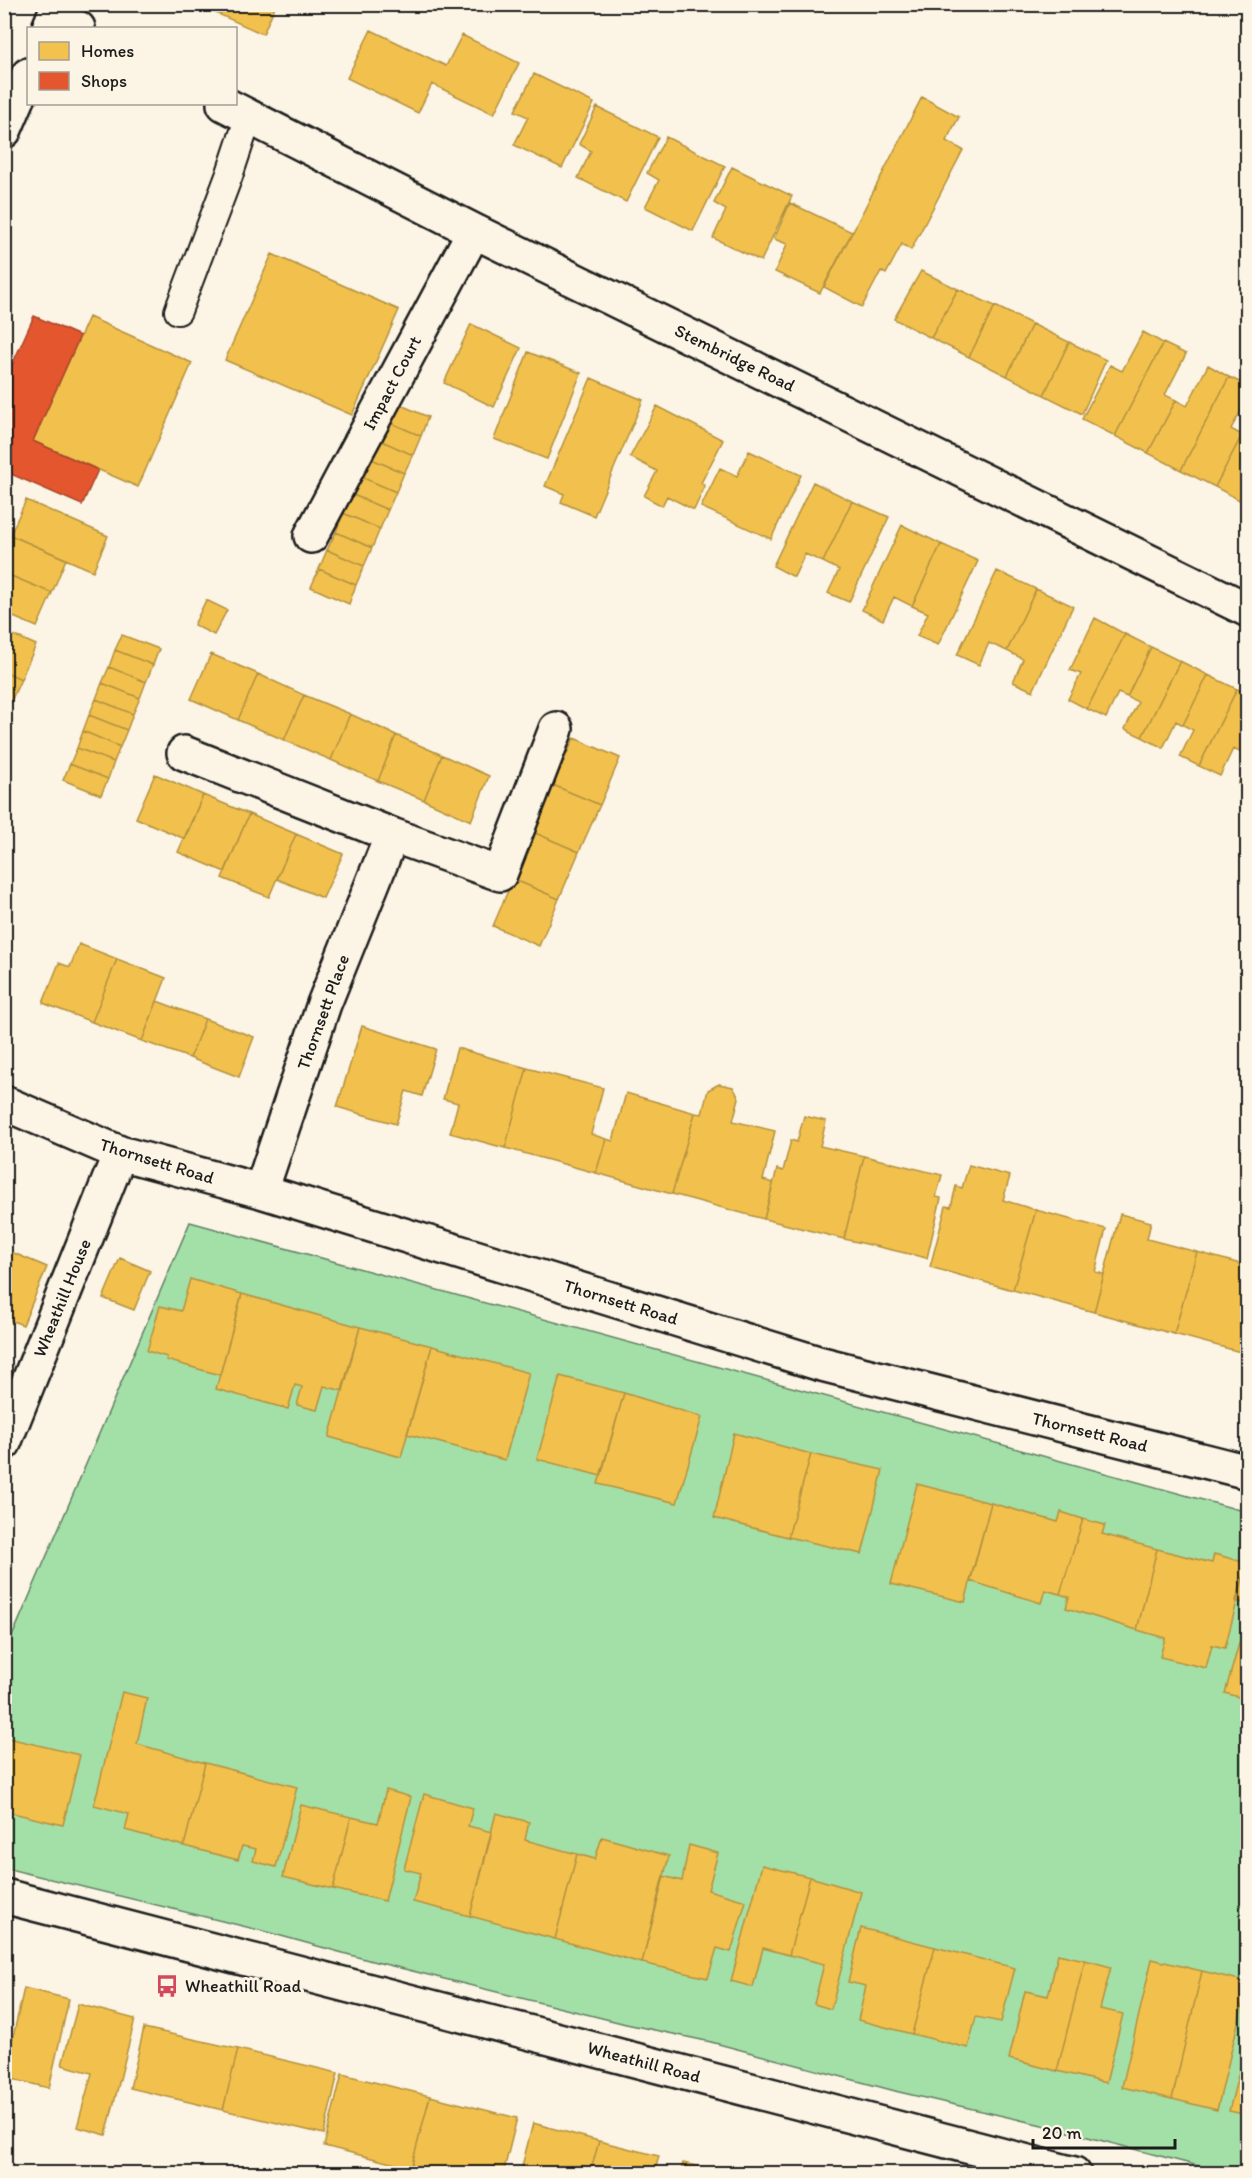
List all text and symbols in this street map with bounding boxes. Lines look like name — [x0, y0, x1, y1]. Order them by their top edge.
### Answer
legend — [27, 27, 237, 105]
text: Homes — [81, 40, 134, 62]
text: Shops — [81, 70, 127, 92]
street label: Stembridge Road — [671, 319, 799, 397]
street label: Impact Court — [358, 332, 426, 434]
street label: Thornsett Place — [292, 951, 354, 1073]
street label: Thornsett Road — [97, 1133, 217, 1189]
street label: Wheathill House — [28, 1236, 96, 1360]
street label: Thornsett Road — [561, 1274, 681, 1330]
street label: Thornsett Road — [1030, 1407, 1150, 1457]
bus stop icon: Wheathill Road — [154, 1973, 180, 1999]
place label: Wheathill Road — [185, 1975, 301, 1997]
street label: Wheathill Road — [585, 2036, 703, 2088]
scale bar — [1033, 2112, 1176, 2150]
text: 20 m — [1042, 2122, 1082, 2144]

